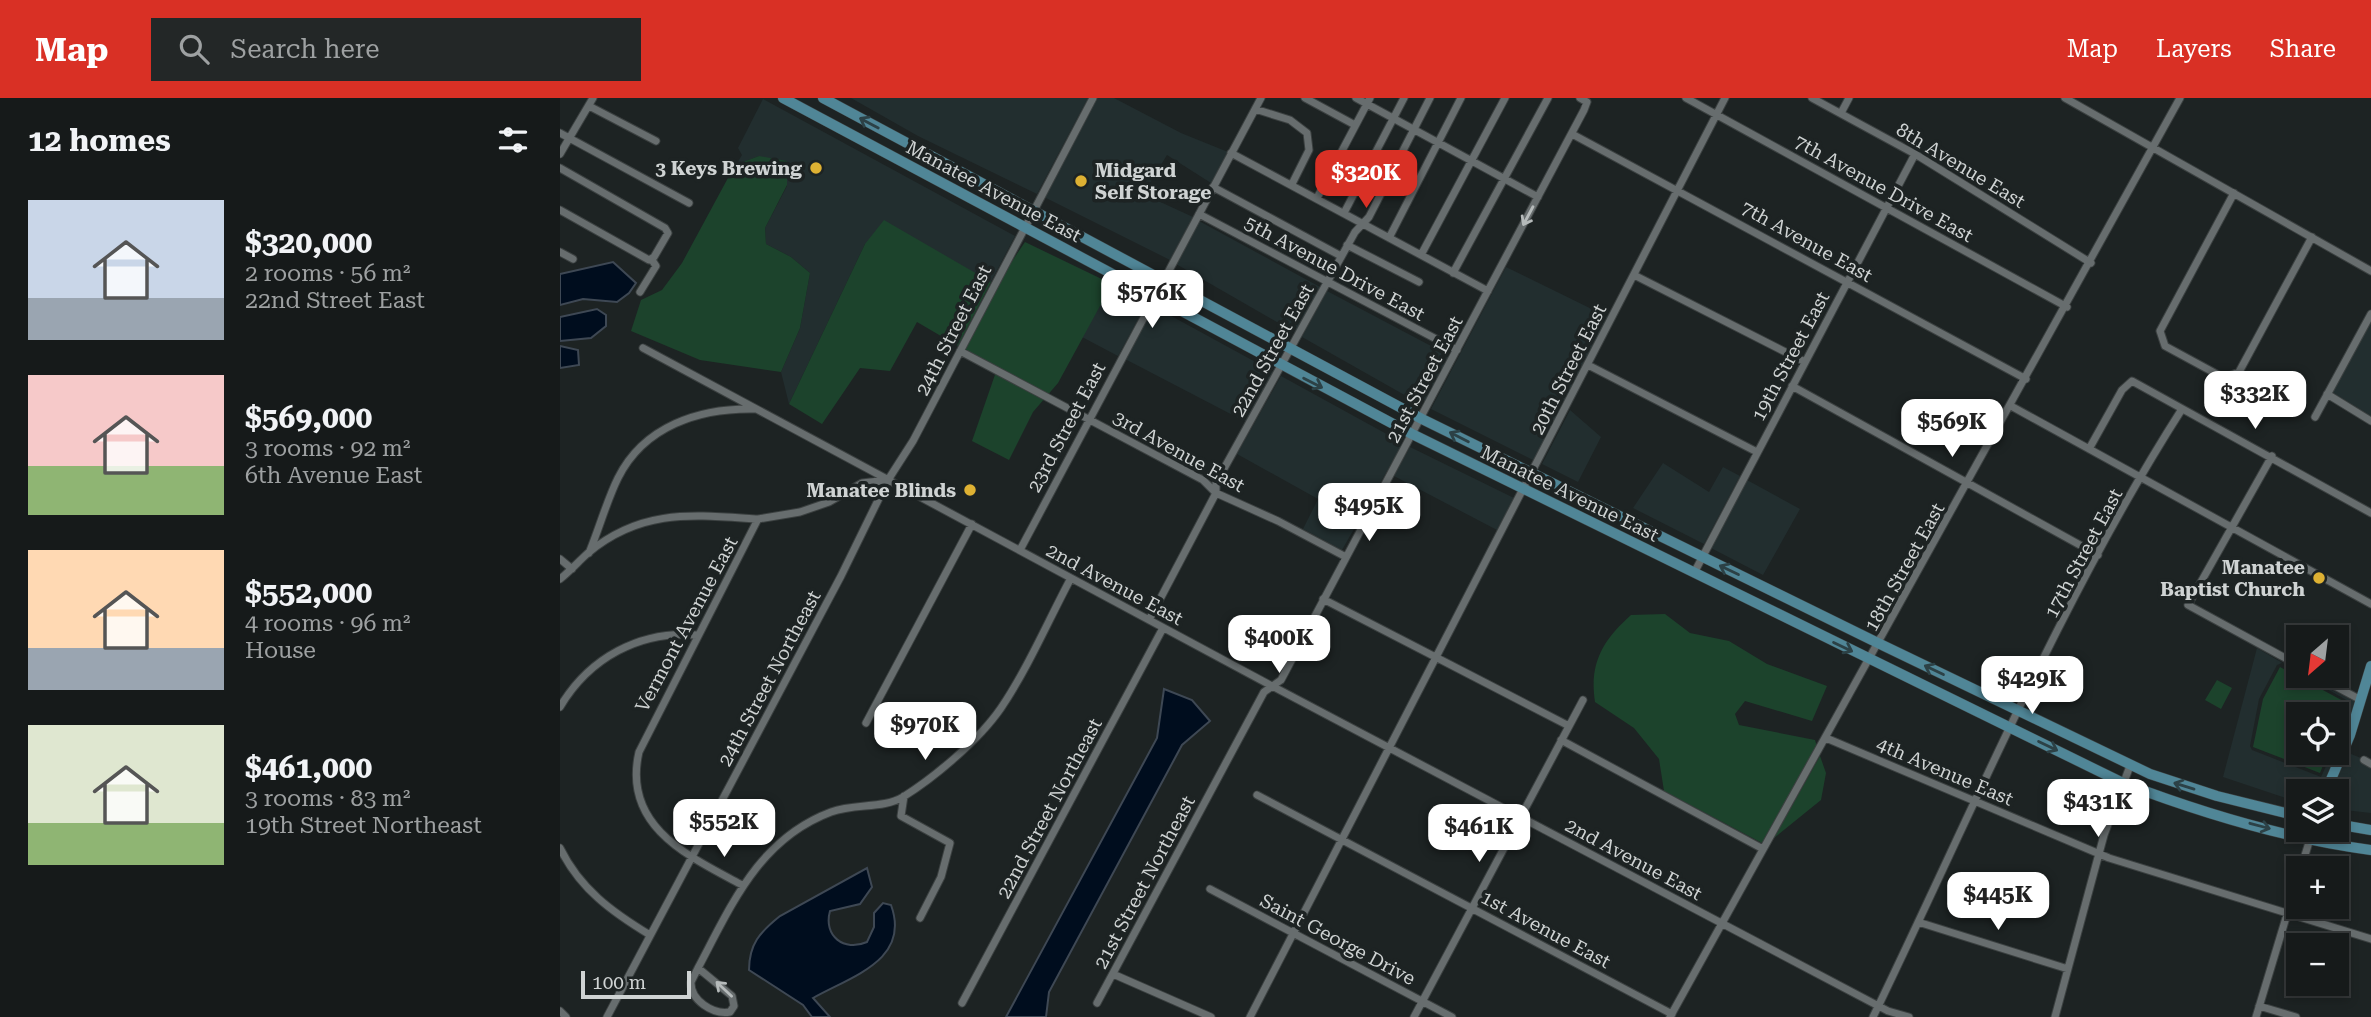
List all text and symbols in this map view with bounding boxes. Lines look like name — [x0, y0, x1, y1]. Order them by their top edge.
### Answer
search box — [151, 18, 641, 81]
text: Map — [35, 30, 109, 69]
icon: search — [175, 30, 213, 68]
text: Search here — [231, 34, 380, 64]
text: Map — [2067, 35, 2118, 63]
text: Layers — [2156, 35, 2232, 63]
text: Share — [2270, 35, 2336, 63]
one-way arrow — [859, 116, 880, 129]
street label: 8th Avenue East — [1892, 118, 2029, 213]
icon: filters — [494, 121, 532, 159]
text: 12 homes — [28, 123, 171, 158]
street label: 7th Avenue Drive East — [1790, 130, 1977, 247]
street label: Manatee Avenue East — [902, 136, 1085, 247]
pin: $320K — [1317, 150, 1415, 210]
place label: 3 Keys Brewing — [655, 157, 802, 180]
place label: Midgard Self Storage — [1095, 159, 1211, 204]
text: $320K — [1331, 159, 1401, 186]
marker: 3 Keys Brewing — [808, 160, 824, 176]
marker: Midgard Self Storage — [1073, 173, 1089, 189]
street label: 7th Avenue East — [1737, 196, 1876, 287]
one-way arrow — [1521, 205, 1535, 226]
street label: 5th Avenue Drive East — [1241, 211, 1429, 326]
text: $320,000 — [245, 225, 372, 260]
icon: home — [84, 228, 168, 312]
text: 2 rooms · 56 m² — [245, 260, 411, 287]
street label: 24th Street East — [911, 261, 996, 399]
pin: $576K — [1103, 271, 1201, 330]
text: $576K — [1117, 279, 1187, 306]
street label: 22nd Street East — [1226, 280, 1318, 421]
text: 22nd Street East — [245, 287, 425, 314]
street label: 19th Street East — [1747, 288, 1834, 425]
street label: 20th Street East — [1526, 300, 1611, 438]
street label: 21st Street East — [1381, 312, 1468, 447]
street label: 23rd Street East — [1023, 358, 1110, 496]
pin: $332K — [2206, 372, 2304, 431]
one-way arrow — [1302, 376, 1323, 390]
text: $332K — [2220, 380, 2290, 407]
text: $569,000 — [245, 400, 372, 435]
pin: $569K — [1903, 400, 2001, 459]
icon: home — [84, 403, 168, 487]
street label: 3rd Avenue East — [1109, 406, 1249, 497]
text: $569K — [1917, 408, 1987, 435]
one-way arrow — [1449, 430, 1470, 444]
text: 3 rooms · 92 m² — [245, 435, 411, 462]
street label: Manatee Avenue East — [1477, 440, 1662, 546]
text: 6th Avenue East — [245, 462, 422, 489]
place label: Manatee Blinds — [807, 479, 956, 502]
marker: Manatee Blinds — [962, 482, 978, 498]
pin: $495K — [1320, 484, 1418, 543]
street label: 17th Street East — [2040, 485, 2127, 622]
text: $495K — [1334, 492, 1404, 519]
street label: 18th Street East — [1860, 499, 1949, 636]
street label: Vermont Avenue East — [630, 533, 742, 716]
street label: 2nd Avenue East — [1042, 539, 1187, 630]
place label: Manatee Baptist Church — [2160, 556, 2305, 601]
one-way arrow — [1719, 562, 1740, 576]
marker: Manatee Baptist Church — [2311, 570, 2327, 586]
text: $552,000 — [245, 575, 372, 610]
icon: home — [84, 578, 168, 662]
street label: 24th Street Northeast — [713, 586, 826, 770]
text: 4 rooms · 96 m² — [245, 610, 411, 637]
pin: $400K — [1230, 616, 1328, 675]
text: $400K — [1244, 624, 1314, 651]
north arrow — [2286, 625, 2348, 688]
map controls — [2286, 625, 2349, 996]
text: House — [245, 637, 316, 664]
one-way arrow — [1832, 640, 1853, 654]
pin: $429K — [1983, 656, 2081, 716]
one-way arrow — [1924, 663, 1945, 676]
text: $429K — [1997, 665, 2067, 692]
pin: $970K — [876, 702, 974, 762]
button: locate — [2286, 702, 2349, 765]
text: $970K — [890, 711, 960, 738]
street label: 22nd Street Northeast — [992, 714, 1107, 902]
street label: 4th Avenue East — [1873, 732, 2017, 811]
one-way arrow — [2037, 740, 2058, 754]
text: $461,000 — [245, 750, 372, 785]
icon: home — [84, 753, 168, 837]
one-way arrow — [2174, 779, 2196, 792]
button: layers — [2286, 779, 2349, 842]
pin: $431K — [2049, 780, 2147, 839]
text: 3 rooms · 83 m² — [245, 785, 411, 812]
text: $431K — [2063, 788, 2133, 815]
street label: 21st Street Northeast — [1089, 792, 1200, 973]
pin: $552K — [675, 800, 773, 859]
pin: $461K — [1430, 804, 1528, 864]
text: $552K — [689, 808, 759, 835]
text: 19th Street Northeast — [245, 812, 482, 839]
text: $461K — [1444, 813, 1514, 840]
street label: 2nd Avenue East — [1561, 814, 1706, 905]
one-way arrow — [2248, 820, 2271, 833]
button: + — [2286, 856, 2349, 919]
pin: $445K — [1949, 872, 2047, 932]
text: $445K — [1963, 881, 2033, 908]
street label: 1st Avenue East — [1477, 886, 1614, 973]
street label: Saint George Drive — [1256, 889, 1419, 990]
button: − — [2286, 933, 2349, 996]
scale bar — [581, 968, 691, 1000]
text: 100 m — [592, 971, 646, 994]
one-way arrow — [716, 980, 733, 997]

